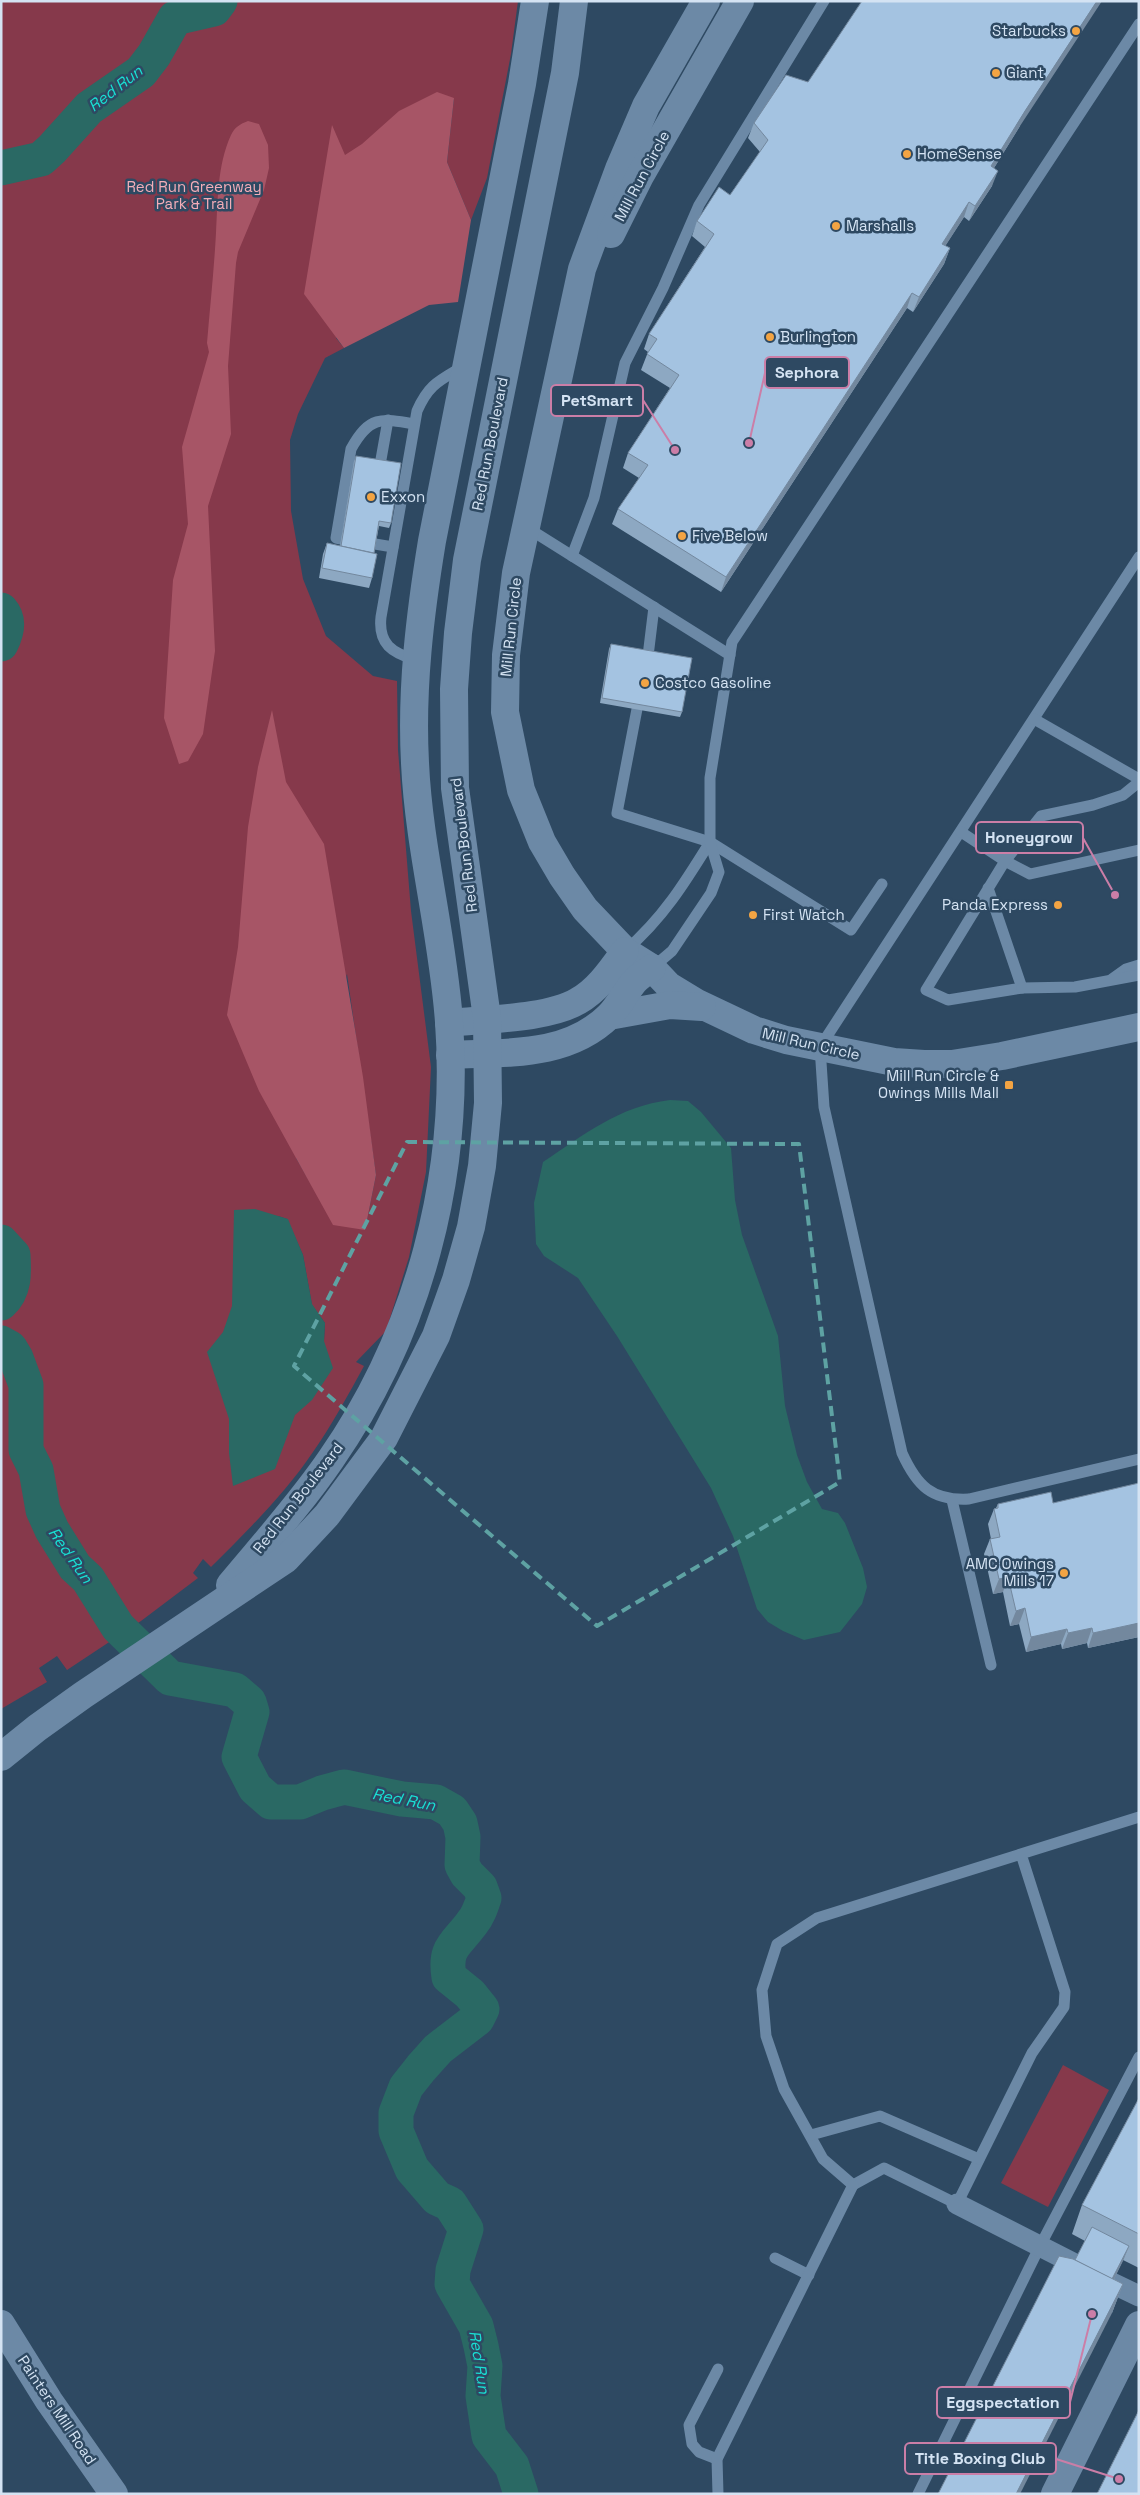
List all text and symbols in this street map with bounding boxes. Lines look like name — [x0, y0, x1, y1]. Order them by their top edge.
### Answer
place label: Starbucks — [992, 21, 1066, 40]
marker: Starbucks — [1070, 25, 1082, 37]
water label: Red Run — [84, 60, 148, 116]
place label: Giant — [1006, 63, 1044, 82]
marker: Giant — [990, 67, 1002, 79]
street label: Mill Run Circle — [610, 127, 673, 224]
place label: HomeSense — [917, 144, 1002, 163]
marker: HomeSense — [901, 148, 913, 160]
park label: Red Run Greenway Park & Trail — [126, 177, 262, 213]
place label: Marshalls — [846, 216, 914, 235]
marker: Marshalls — [830, 220, 842, 232]
place label: Burlington — [780, 327, 856, 346]
marker: Burlington — [764, 331, 776, 343]
callout: Sephora — [765, 357, 849, 388]
text: Sephora — [775, 362, 839, 383]
street label: Red Run Boulevard — [467, 375, 512, 512]
callout: PetSmart — [551, 385, 643, 416]
text: PetSmart — [561, 390, 633, 411]
place label: Exxon — [381, 487, 425, 506]
marker: Exxon — [365, 491, 377, 503]
place label: Five Below — [692, 526, 768, 545]
marker: Five Below — [676, 530, 688, 542]
street label: Mill Run Circle — [496, 576, 525, 678]
place label: Costco Gasoline — [655, 673, 772, 692]
marker: Costco Gasoline — [639, 677, 651, 689]
street label: Red Run Boulevard — [446, 777, 481, 914]
callout: Honeygrow — [976, 822, 1083, 853]
text: Honeygrow — [985, 827, 1073, 848]
place label: Panda Express — [942, 895, 1048, 914]
marker: Panda Express — [1052, 899, 1064, 911]
place label: First Watch — [763, 905, 845, 924]
marker: First Watch — [747, 909, 759, 921]
street label: Mill Run Circle — [760, 1023, 862, 1064]
place label: Mill Run Circle & Owings Mills Mall — [878, 1066, 999, 1102]
marker: Mill Run Circle & Owings Mills Mall — [1003, 1079, 1015, 1091]
street label: Red Run Boulevard — [248, 1438, 347, 1557]
water label: Red Run — [44, 1523, 98, 1588]
place label: AMC Owings Mills 17 — [966, 1554, 1054, 1590]
marker: AMC Owings Mills 17 — [1058, 1567, 1070, 1579]
water label: Red Run — [371, 1783, 438, 1816]
water label: Red Run — [464, 2329, 495, 2396]
street label: Painters Mill Road — [14, 2352, 101, 2468]
callout: Eggspectation — [937, 2387, 1070, 2418]
text: Eggspectation — [946, 2392, 1060, 2413]
callout: Title Boxing Club — [905, 2443, 1056, 2474]
text: Title Boxing Club — [915, 2448, 1045, 2469]

